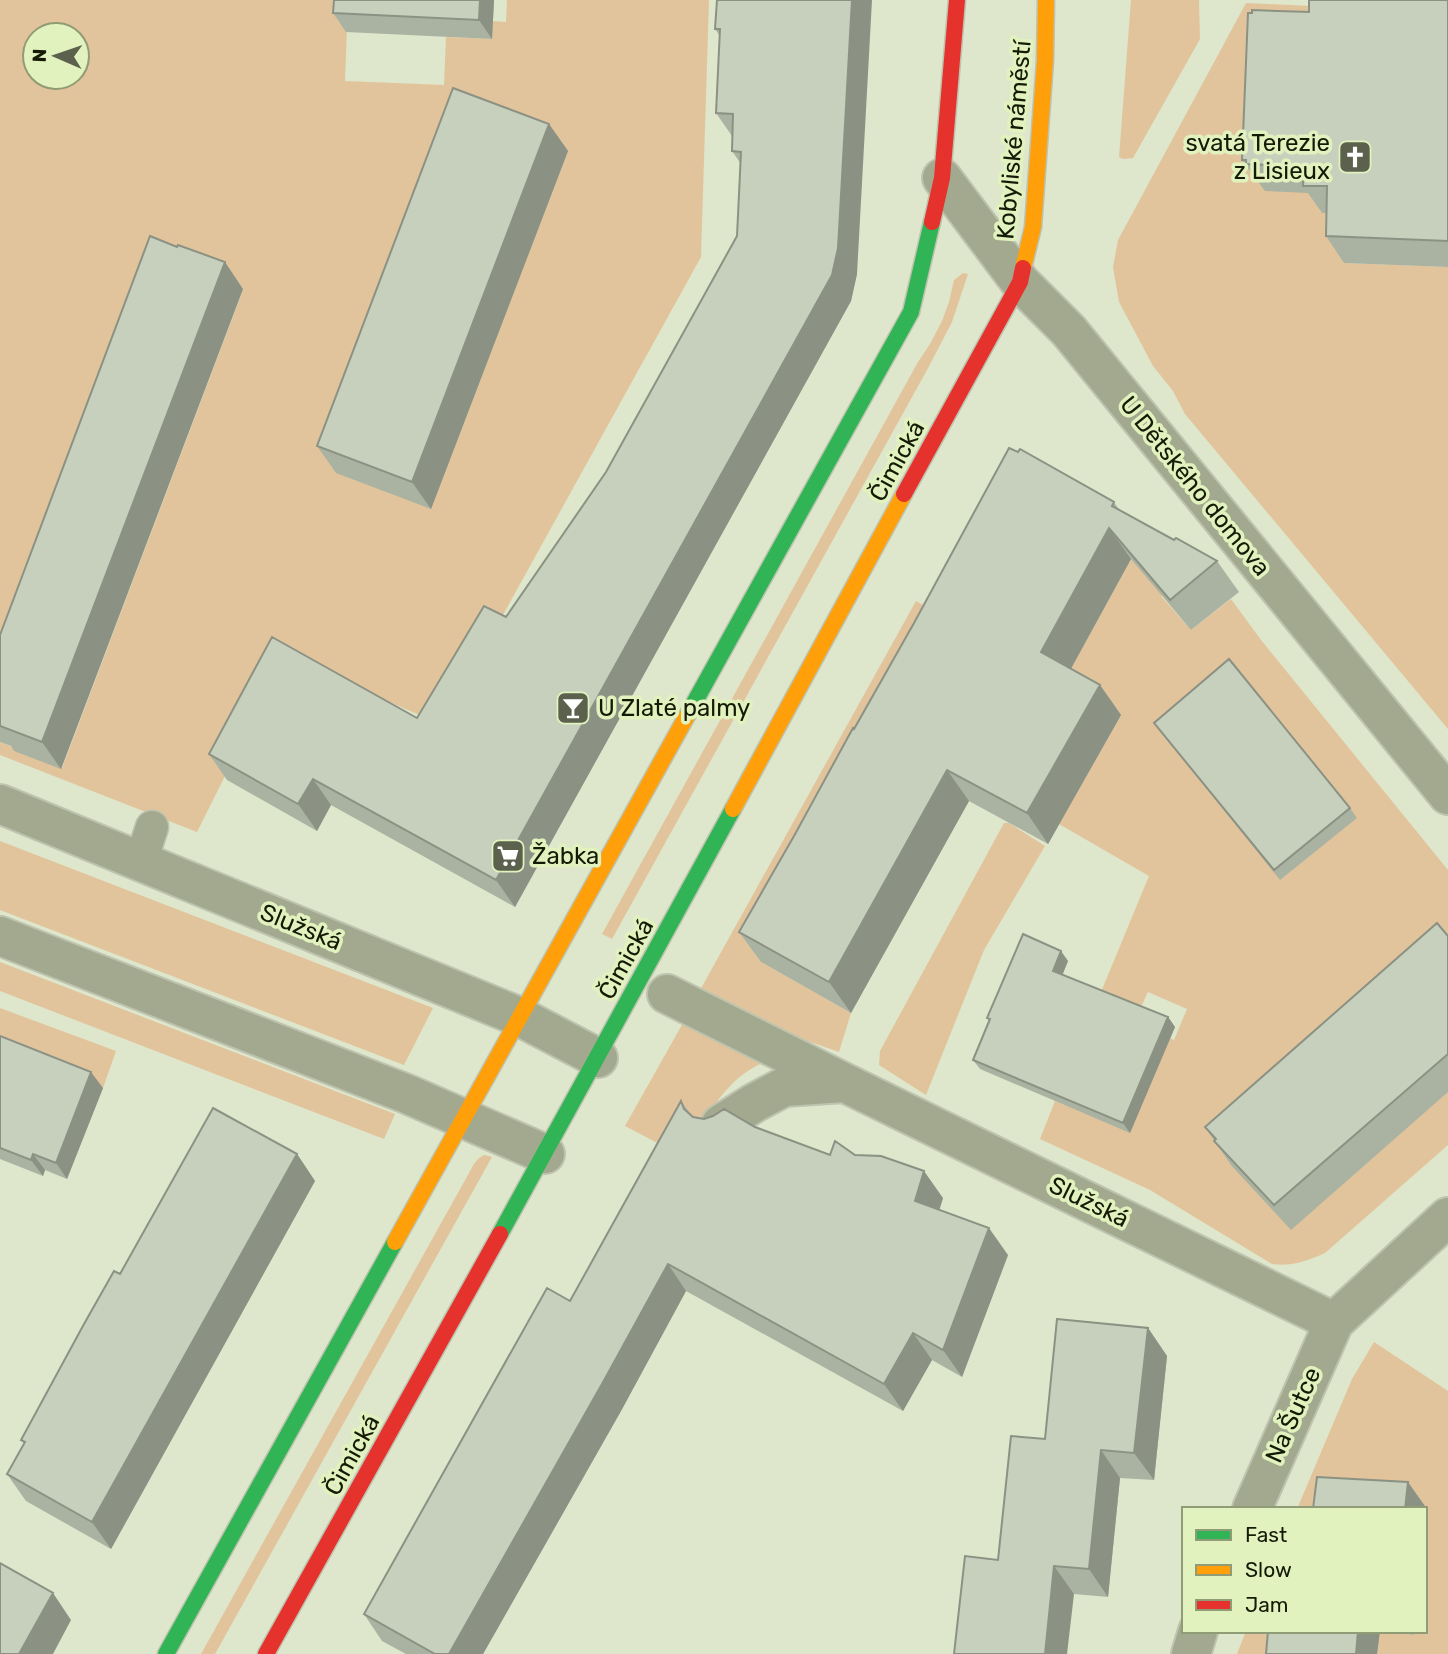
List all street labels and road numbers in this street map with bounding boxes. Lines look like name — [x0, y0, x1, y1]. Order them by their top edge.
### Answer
street label: Kobyliské náměstí — [991, 38, 1037, 241]
street label: U Dětského domova — [1114, 391, 1276, 581]
street label: Čimická — [864, 416, 930, 506]
street label: Služská — [256, 898, 346, 956]
street label: Čimická — [593, 914, 659, 1004]
street label: Služská — [1045, 1171, 1133, 1233]
street label: Na Šutce — [1260, 1363, 1326, 1467]
street label: Čimická — [319, 1410, 385, 1500]

